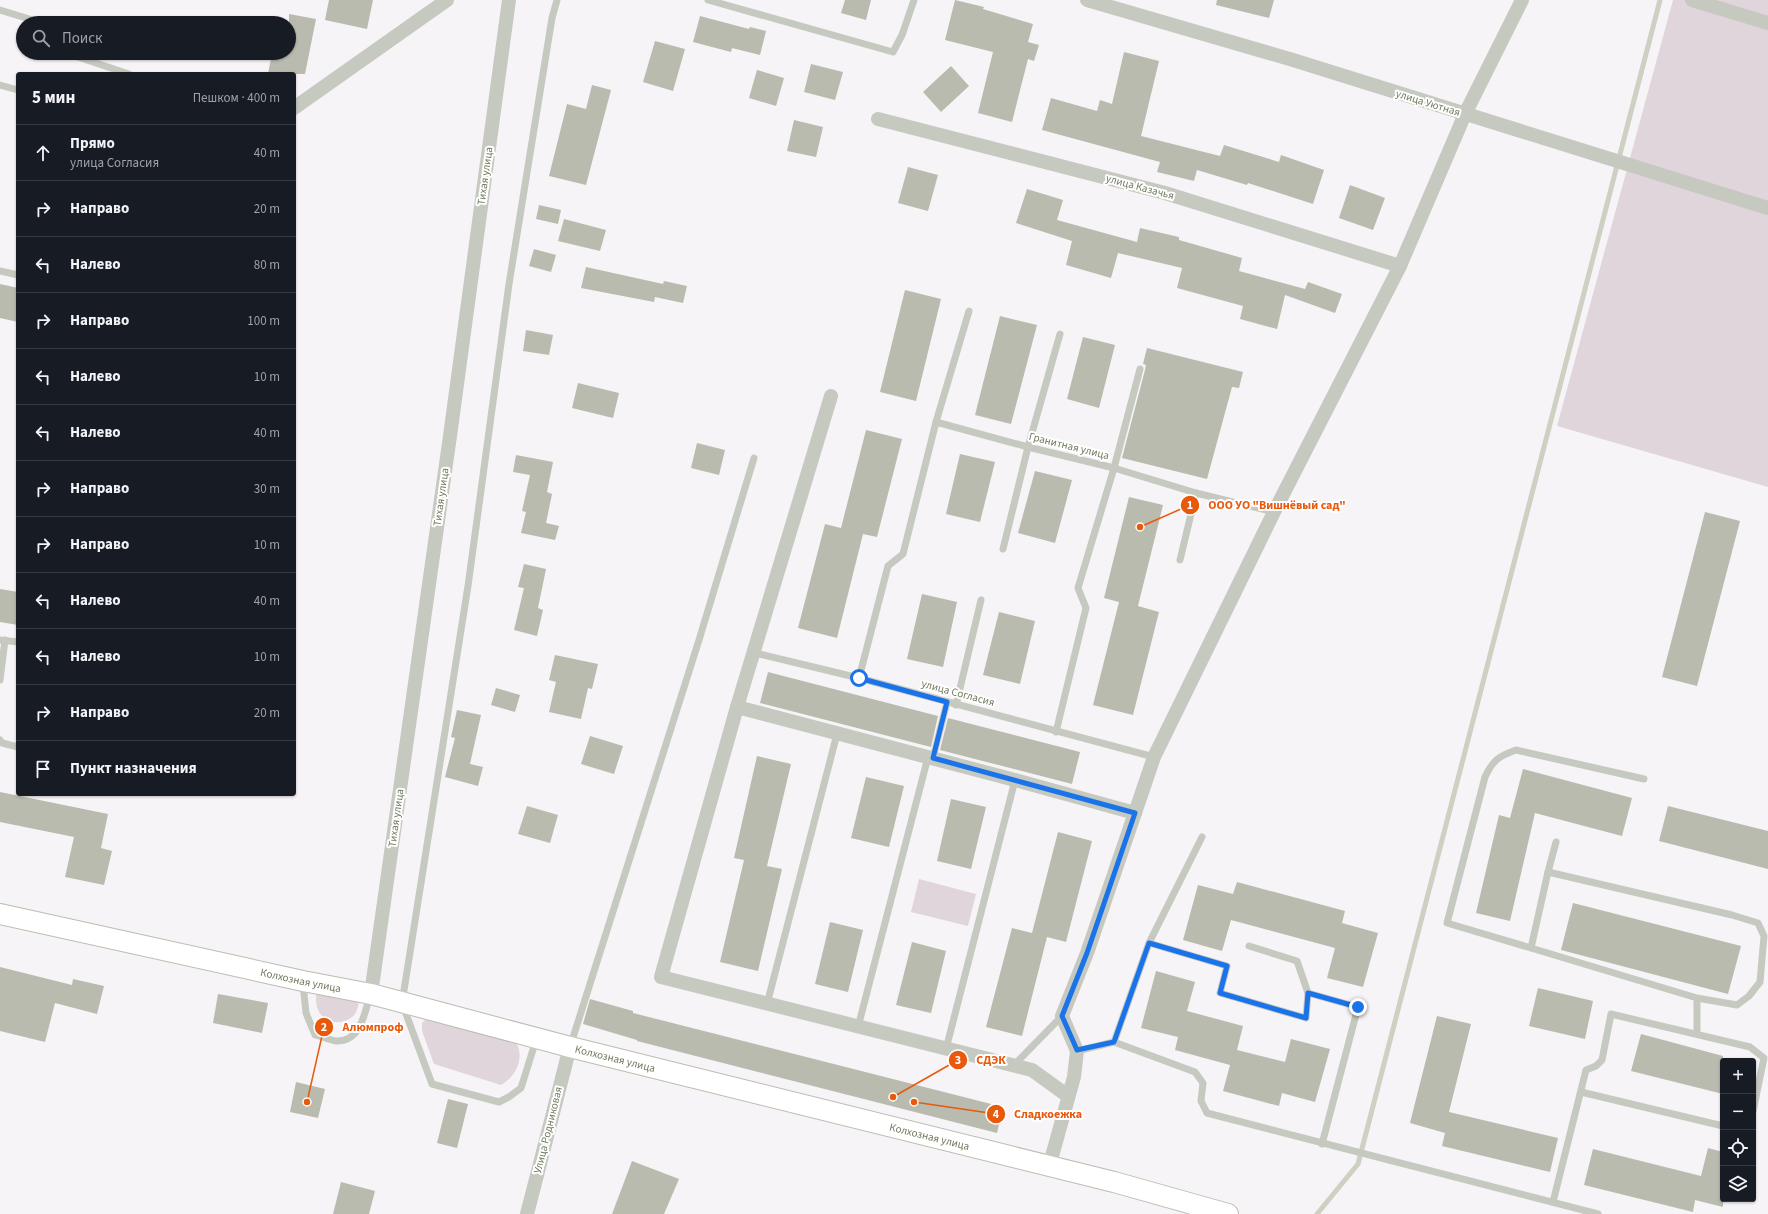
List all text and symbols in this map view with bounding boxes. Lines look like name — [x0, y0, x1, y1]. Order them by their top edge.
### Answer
search box — [16, 16, 296, 60]
icon: search — [30, 27, 52, 49]
text: Поиск — [62, 28, 103, 49]
text: 5 мин — [32, 86, 75, 110]
street label: улица Уютная — [1394, 86, 1462, 120]
text: Пешком · 400 m — [193, 89, 280, 107]
text: Прямо — [70, 133, 115, 154]
icon: ahead — [32, 142, 54, 164]
text: 40 m — [254, 144, 280, 162]
street label: Тихая улица — [473, 146, 497, 206]
text: улица Согласия — [70, 154, 159, 172]
street label: улица Казачья — [1104, 171, 1176, 203]
icon: right — [32, 198, 54, 220]
text: Направо — [70, 198, 129, 219]
text: 20 m — [254, 200, 280, 218]
icon: left — [32, 254, 54, 276]
text: Налево — [70, 254, 121, 275]
text: 80 m — [254, 256, 280, 274]
icon: right — [32, 310, 54, 332]
text: Направо — [70, 310, 129, 331]
text: 100 m — [247, 312, 280, 330]
icon: left — [32, 366, 54, 388]
text: Налево — [70, 366, 121, 387]
text: 10 m — [254, 368, 280, 386]
icon: left — [32, 422, 54, 444]
text: Налево — [70, 422, 121, 443]
text: 40 m — [254, 424, 280, 442]
street label: Гранитная улица — [1027, 429, 1111, 463]
street label: Тихая улица — [429, 467, 453, 527]
icon: right — [32, 478, 54, 500]
text: Направо — [70, 478, 129, 499]
text: 30 m — [254, 480, 280, 498]
callout: ООО УО "Вишнёвый сад" — [1180, 493, 1353, 517]
text: 1 — [1187, 497, 1193, 514]
text: ООО УО "Вишнёвый сад" — [1208, 497, 1346, 514]
icon: right — [32, 534, 54, 556]
text: Направо — [70, 534, 129, 555]
text: 10 m — [254, 536, 280, 554]
icon: left — [32, 590, 54, 612]
text: Налево — [70, 590, 121, 611]
text: 40 m — [254, 592, 280, 610]
icon: left — [32, 646, 54, 668]
text: Налево — [70, 646, 121, 667]
text: 10 m — [254, 648, 280, 666]
route start — [850, 669, 868, 687]
street label: улица Согласия — [920, 676, 996, 710]
icon: right — [32, 702, 54, 724]
text: Направо — [70, 702, 129, 723]
text: 20 m — [254, 704, 280, 722]
icon: arrive — [32, 758, 54, 780]
text: Пункт назначения — [70, 758, 197, 779]
street label: Тихая улица — [384, 788, 408, 848]
street label: Колхозная улица — [259, 964, 342, 996]
route end — [1349, 998, 1367, 1016]
callout: Алюмпроф — [314, 1015, 411, 1039]
text: 2 — [321, 1019, 327, 1036]
text: Алюмпроф — [342, 1019, 404, 1036]
street label: Колхозная улица — [573, 1041, 657, 1075]
callout: СДЭК — [948, 1048, 1014, 1072]
text: 3 — [955, 1052, 961, 1069]
text: СДЭК — [976, 1052, 1006, 1069]
map controls — [1720, 1058, 1756, 1202]
button: + — [1720, 1058, 1756, 1094]
street label: Улица Родниковая — [530, 1085, 566, 1175]
button: − — [1720, 1094, 1756, 1130]
callout: Сладкоежка — [986, 1102, 1090, 1126]
text: 4 — [993, 1106, 1000, 1123]
text: Сладкоежка — [1014, 1106, 1082, 1123]
street label: Колхозная улица — [888, 1119, 971, 1153]
button: locate — [1720, 1130, 1756, 1166]
button: layers — [1720, 1166, 1756, 1202]

